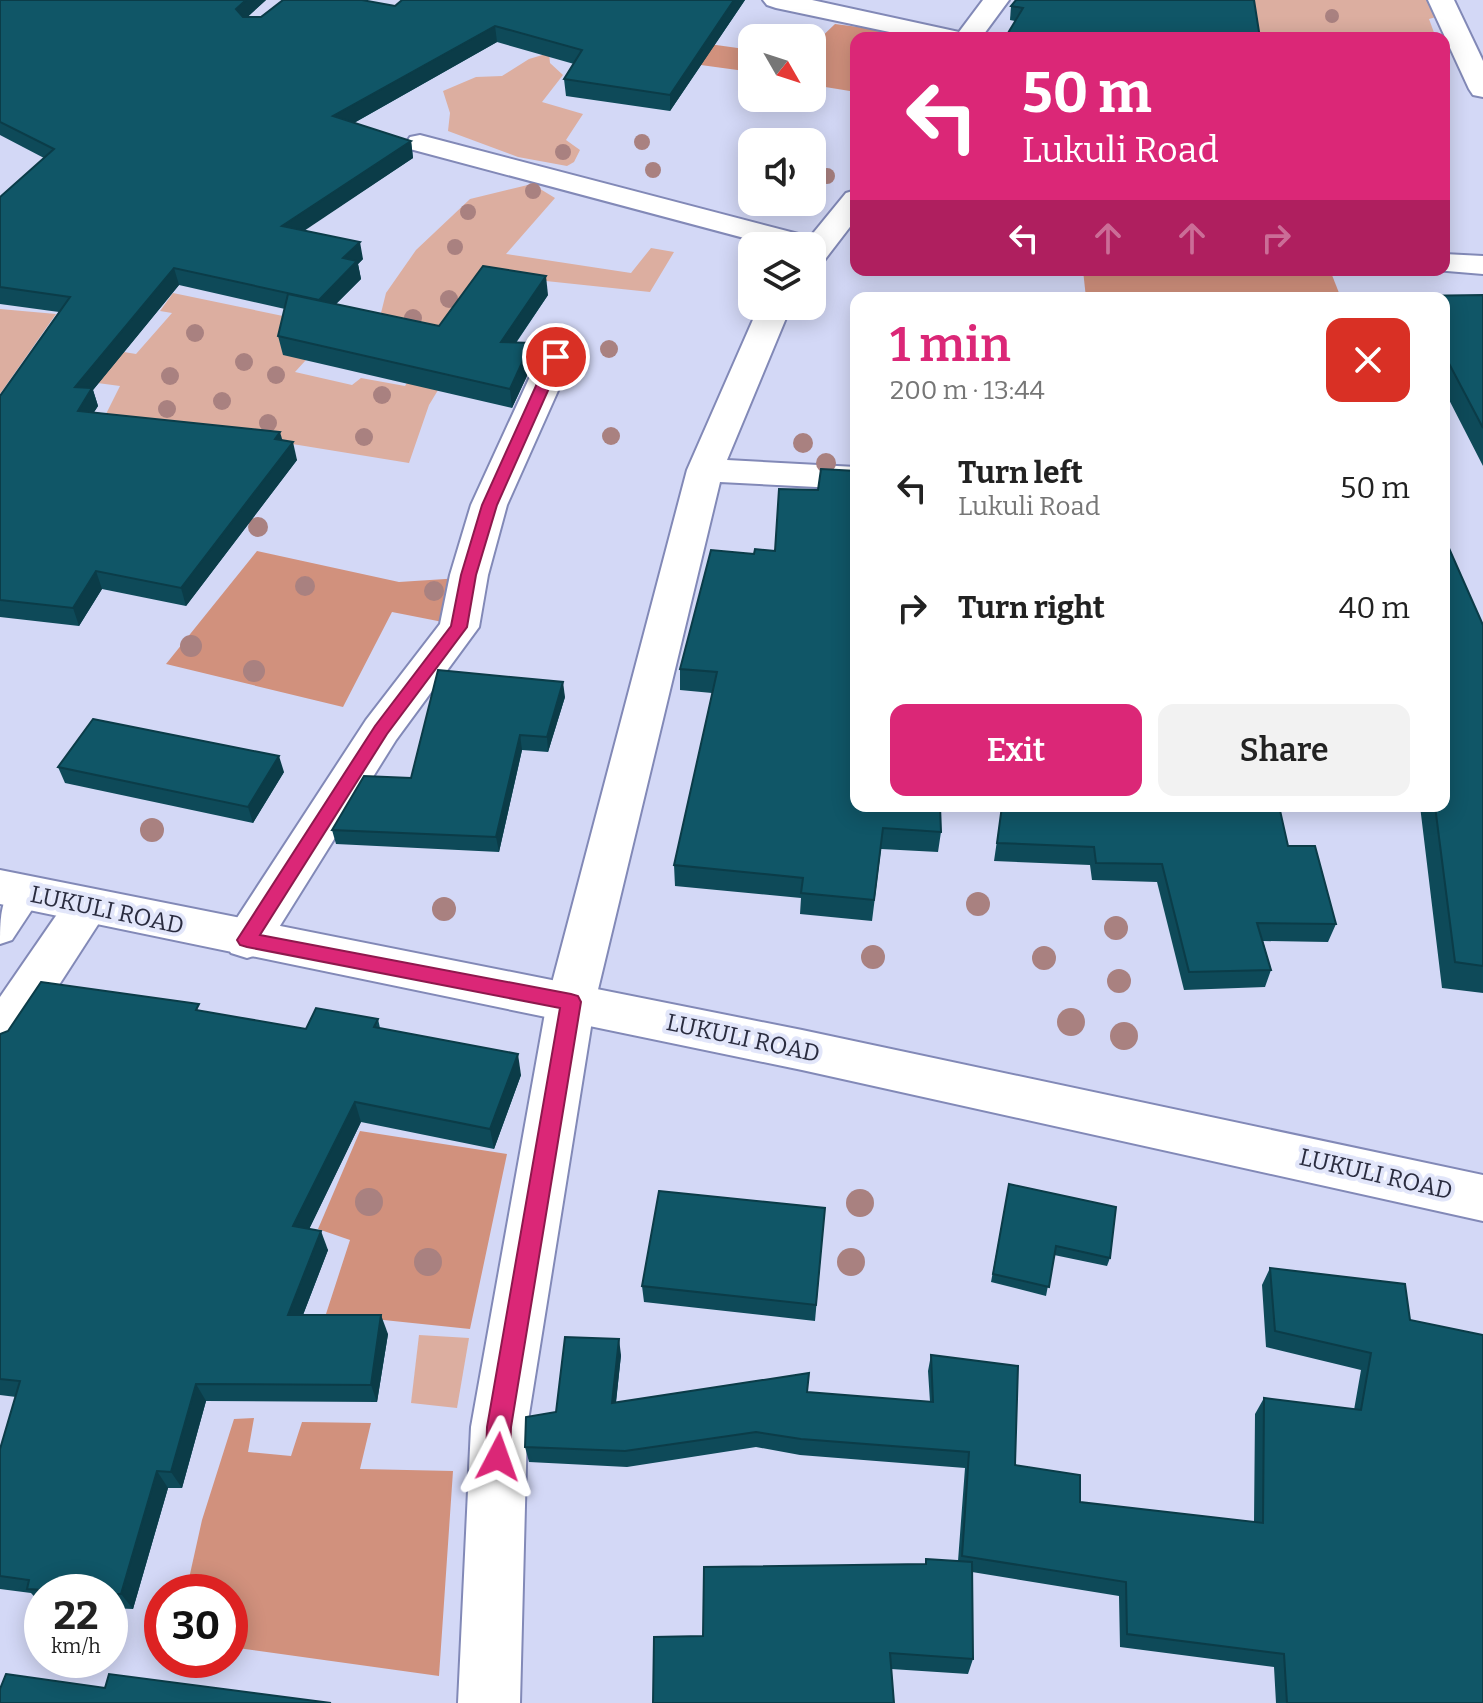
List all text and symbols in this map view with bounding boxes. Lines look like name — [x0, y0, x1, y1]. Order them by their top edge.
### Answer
north arrow — [738, 24, 826, 112]
map controls — [738, 24, 826, 320]
text: 50 m — [1022, 60, 1152, 127]
icon: left — [890, 64, 994, 168]
button: sound — [738, 128, 826, 216]
text: Lukuli Road — [1022, 128, 1219, 172]
icon: left — [1002, 216, 1046, 260]
icon: ahead — [1086, 216, 1130, 260]
icon: ahead — [1170, 216, 1214, 260]
icon: right — [1254, 216, 1298, 260]
button: layers — [738, 232, 826, 320]
text: 1 min — [890, 316, 1011, 374]
button: close — [1326, 318, 1410, 402]
pin — [522, 323, 590, 391]
icon: arrive — [534, 335, 578, 379]
text: 200 m · 13:44 — [890, 375, 1045, 406]
text: Turn left — [958, 455, 1083, 491]
icon: left — [890, 466, 934, 510]
text: 50 m — [1340, 470, 1410, 506]
text: Lukuli Road — [958, 491, 1100, 522]
icon: right — [890, 586, 934, 630]
text: Turn right — [958, 590, 1105, 626]
text: 40 m — [1339, 590, 1410, 626]
button: Exit — [890, 704, 1142, 796]
button: Share — [1158, 704, 1410, 796]
street label: LUKULI ROAD — [28, 880, 186, 940]
street label: LUKULI ROAD — [664, 1008, 822, 1068]
street label: LUKULI ROAD — [1297, 1143, 1455, 1205]
position arrow — [456, 1415, 540, 1499]
speed limit sign: 30 — [144, 1574, 248, 1678]
text: 22 — [53, 1592, 99, 1640]
text: km/h — [51, 1634, 101, 1658]

